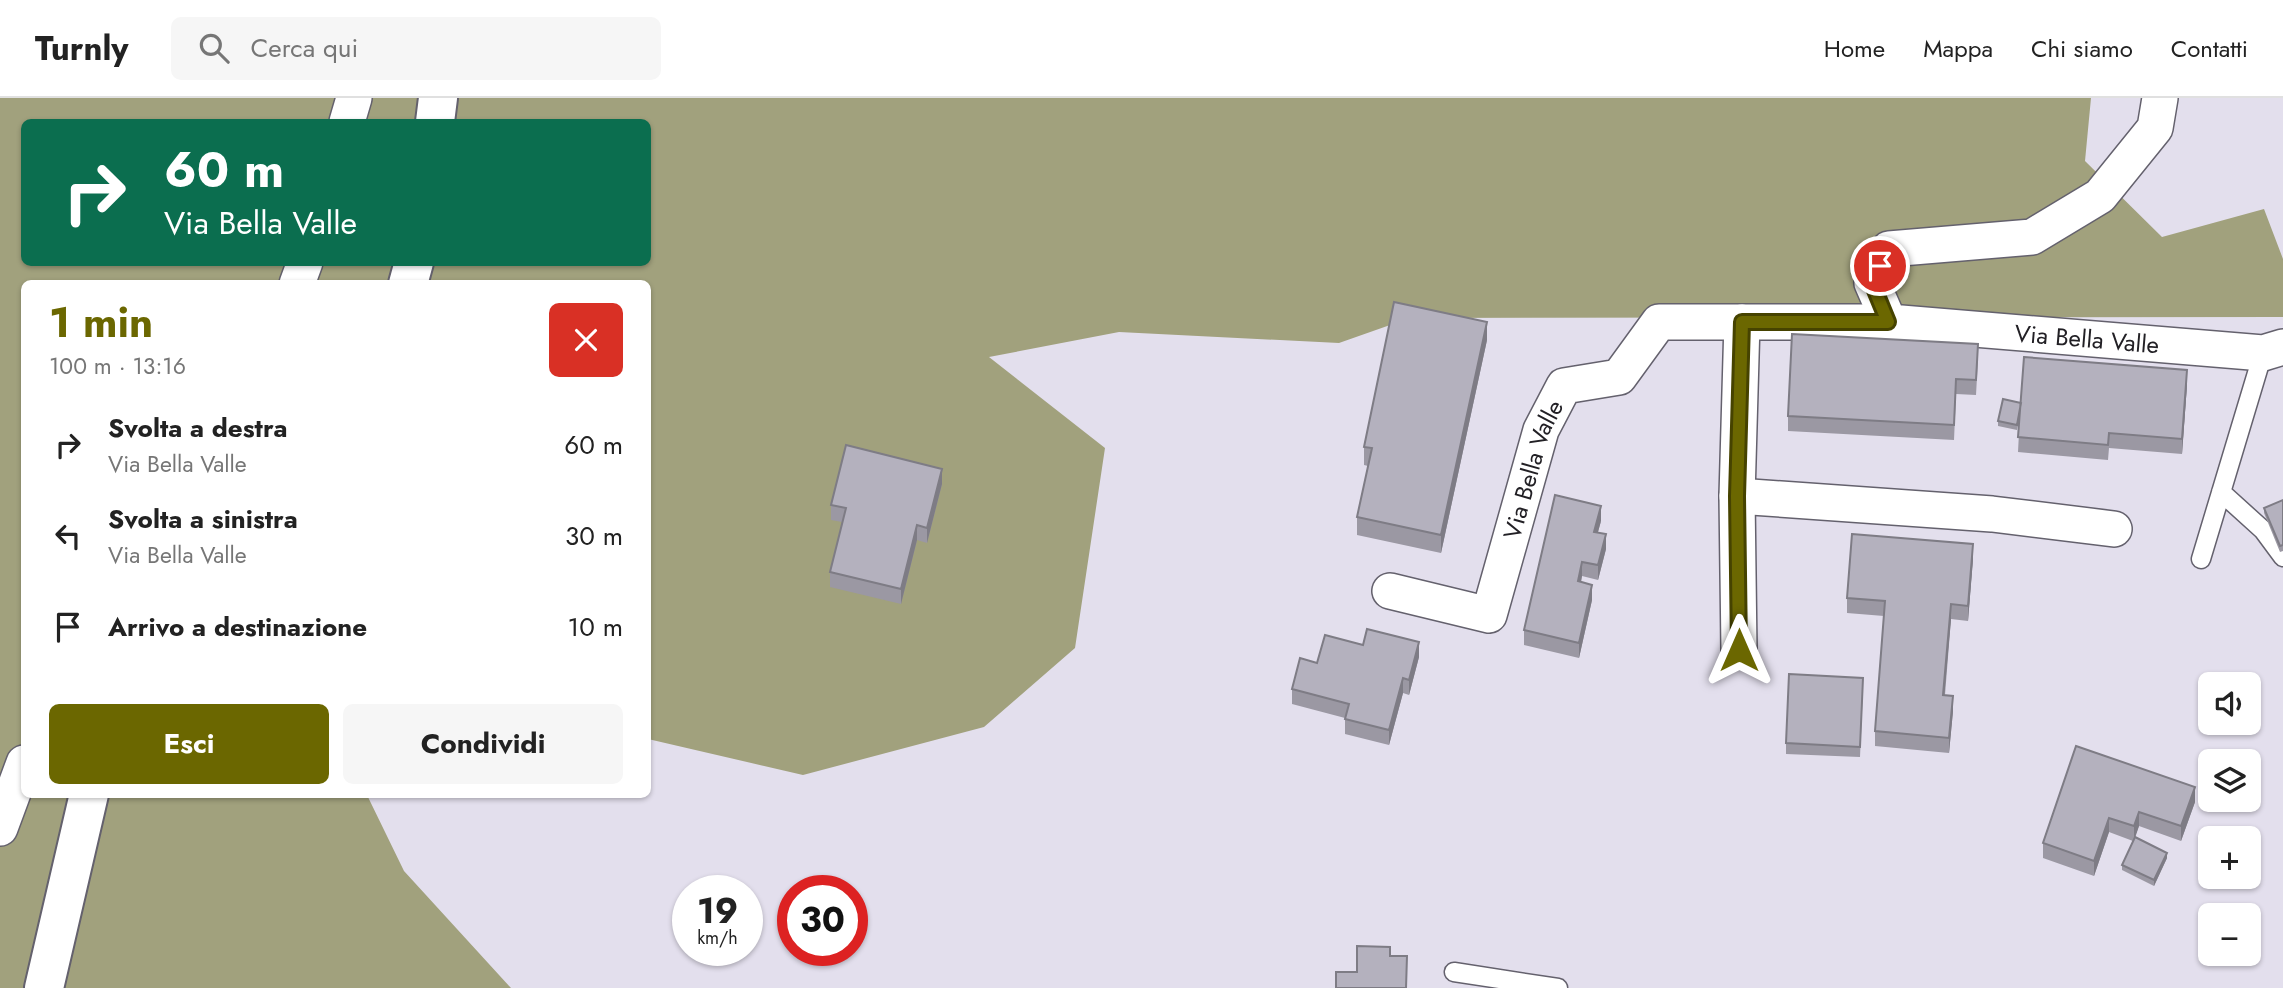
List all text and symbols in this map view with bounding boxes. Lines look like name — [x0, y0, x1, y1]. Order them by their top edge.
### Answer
search box — [171, 17, 661, 80]
text: Turnly — [35, 25, 129, 72]
icon: search — [195, 29, 233, 67]
text: Cerca qui — [251, 29, 358, 67]
text: Home — [1824, 31, 1885, 66]
text: Mappa — [1923, 31, 1993, 66]
text: Chi siamo — [2031, 31, 2133, 66]
text: Contatti — [2171, 31, 2248, 66]
text: 60 m — [164, 135, 284, 205]
icon: right — [49, 147, 140, 238]
text: Via Bella Valle — [164, 200, 357, 246]
pin — [1850, 236, 1910, 296]
icon: arrive — [1861, 247, 1899, 285]
text: 1 min — [49, 292, 153, 353]
button: close — [549, 303, 623, 377]
street label: Via Bella Valle — [2013, 315, 2161, 362]
text: 100 m · 13:16 — [49, 349, 186, 383]
street label: Via Bella Valle — [1494, 393, 1572, 543]
text: Svolta a destra — [108, 409, 288, 447]
icon: right — [49, 426, 87, 464]
text: 60 m — [564, 426, 623, 464]
text: Via Bella Valle — [108, 447, 247, 481]
text: Svolta a sinistra — [108, 500, 298, 538]
icon: left — [49, 517, 87, 555]
text: 30 m — [565, 517, 623, 555]
text: Via Bella Valle — [108, 538, 247, 572]
icon: arrive — [49, 608, 87, 646]
text: Arrivo a destinazione — [108, 608, 367, 646]
text: 10 m — [568, 608, 623, 646]
position arrow — [1702, 613, 1776, 687]
map controls — [2198, 672, 2261, 966]
button: sound — [2198, 672, 2261, 735]
button: Esci — [49, 704, 329, 784]
button: Condividi — [343, 704, 623, 784]
button: layers — [2198, 749, 2261, 812]
button: + — [2198, 826, 2261, 889]
speed limit sign: 30 — [777, 875, 868, 966]
text: 19 — [697, 886, 738, 936]
button: − — [2198, 903, 2261, 966]
text: km/h — [697, 925, 738, 951]

